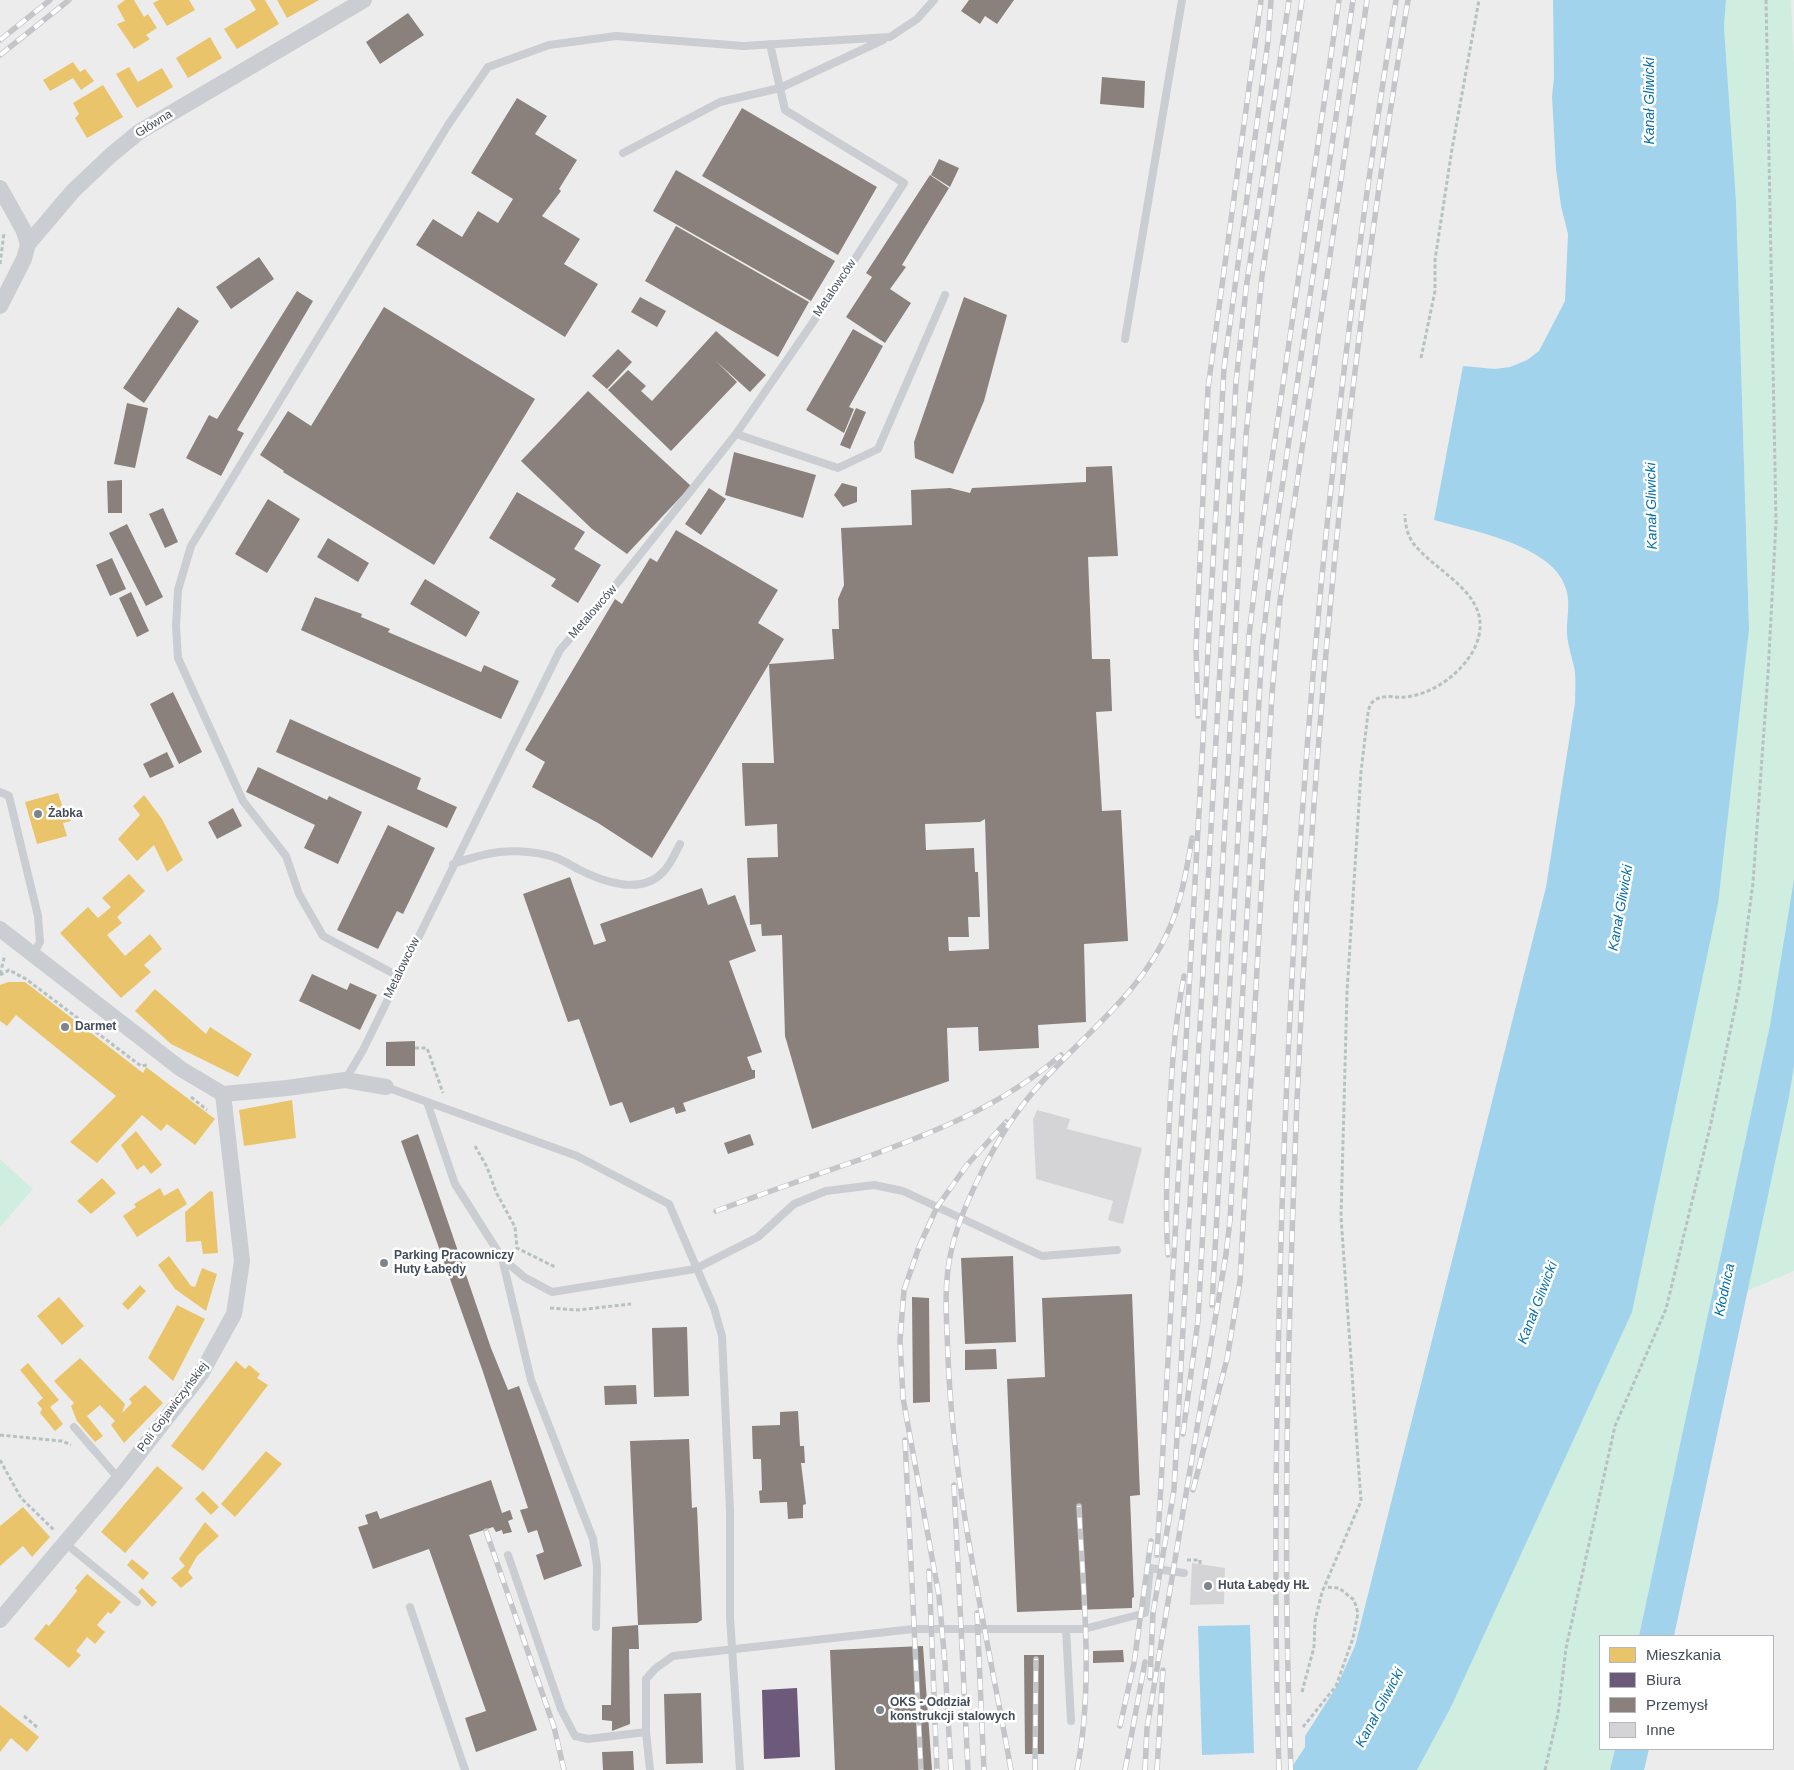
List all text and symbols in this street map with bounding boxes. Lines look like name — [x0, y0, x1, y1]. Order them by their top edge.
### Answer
water label: Kanał Gliwicki — [1642, 57, 1658, 145]
street label: Główna — [133, 107, 175, 141]
street label: Metalowców — [811, 257, 859, 319]
water label: Kanał Gliwicki — [1643, 462, 1661, 550]
street label: Metalowców — [566, 582, 620, 642]
place label: Żabka — [48, 807, 83, 821]
marker: Żabka — [32, 808, 44, 820]
water label: Kanał Gliwicki — [1605, 864, 1637, 952]
street label: Metalowców — [381, 935, 423, 1001]
place label: Darmet — [75, 1020, 116, 1034]
marker: Darmet — [59, 1021, 71, 1033]
place label: Parking Pracowniczy Huty Łabędy — [394, 1249, 514, 1277]
marker: Parking Pracowniczy Huty Łabędy — [378, 1257, 390, 1269]
water label: Kanał Gliwicki — [1515, 1259, 1561, 1347]
water label: Kłodnica — [1711, 1262, 1739, 1318]
street label: Poli Gojawiczyńskiej — [135, 1359, 211, 1455]
place label: Huta Łabędy HŁ — [1218, 1579, 1309, 1593]
marker: Huta Łabędy HŁ — [1202, 1580, 1214, 1592]
legend — [1599, 1635, 1774, 1750]
text: Mieszkania — [1646, 1646, 1721, 1663]
water label: Kanał Gliwicki — [1352, 1666, 1408, 1750]
text: Biura — [1646, 1671, 1681, 1688]
place label: OKS - Oddział konstrukcji stalowych — [890, 1696, 1015, 1724]
text: Przemysł — [1646, 1696, 1708, 1713]
marker: OKS - Oddział konstrukcji stalowych — [874, 1704, 886, 1716]
text: Inne — [1646, 1721, 1675, 1738]

